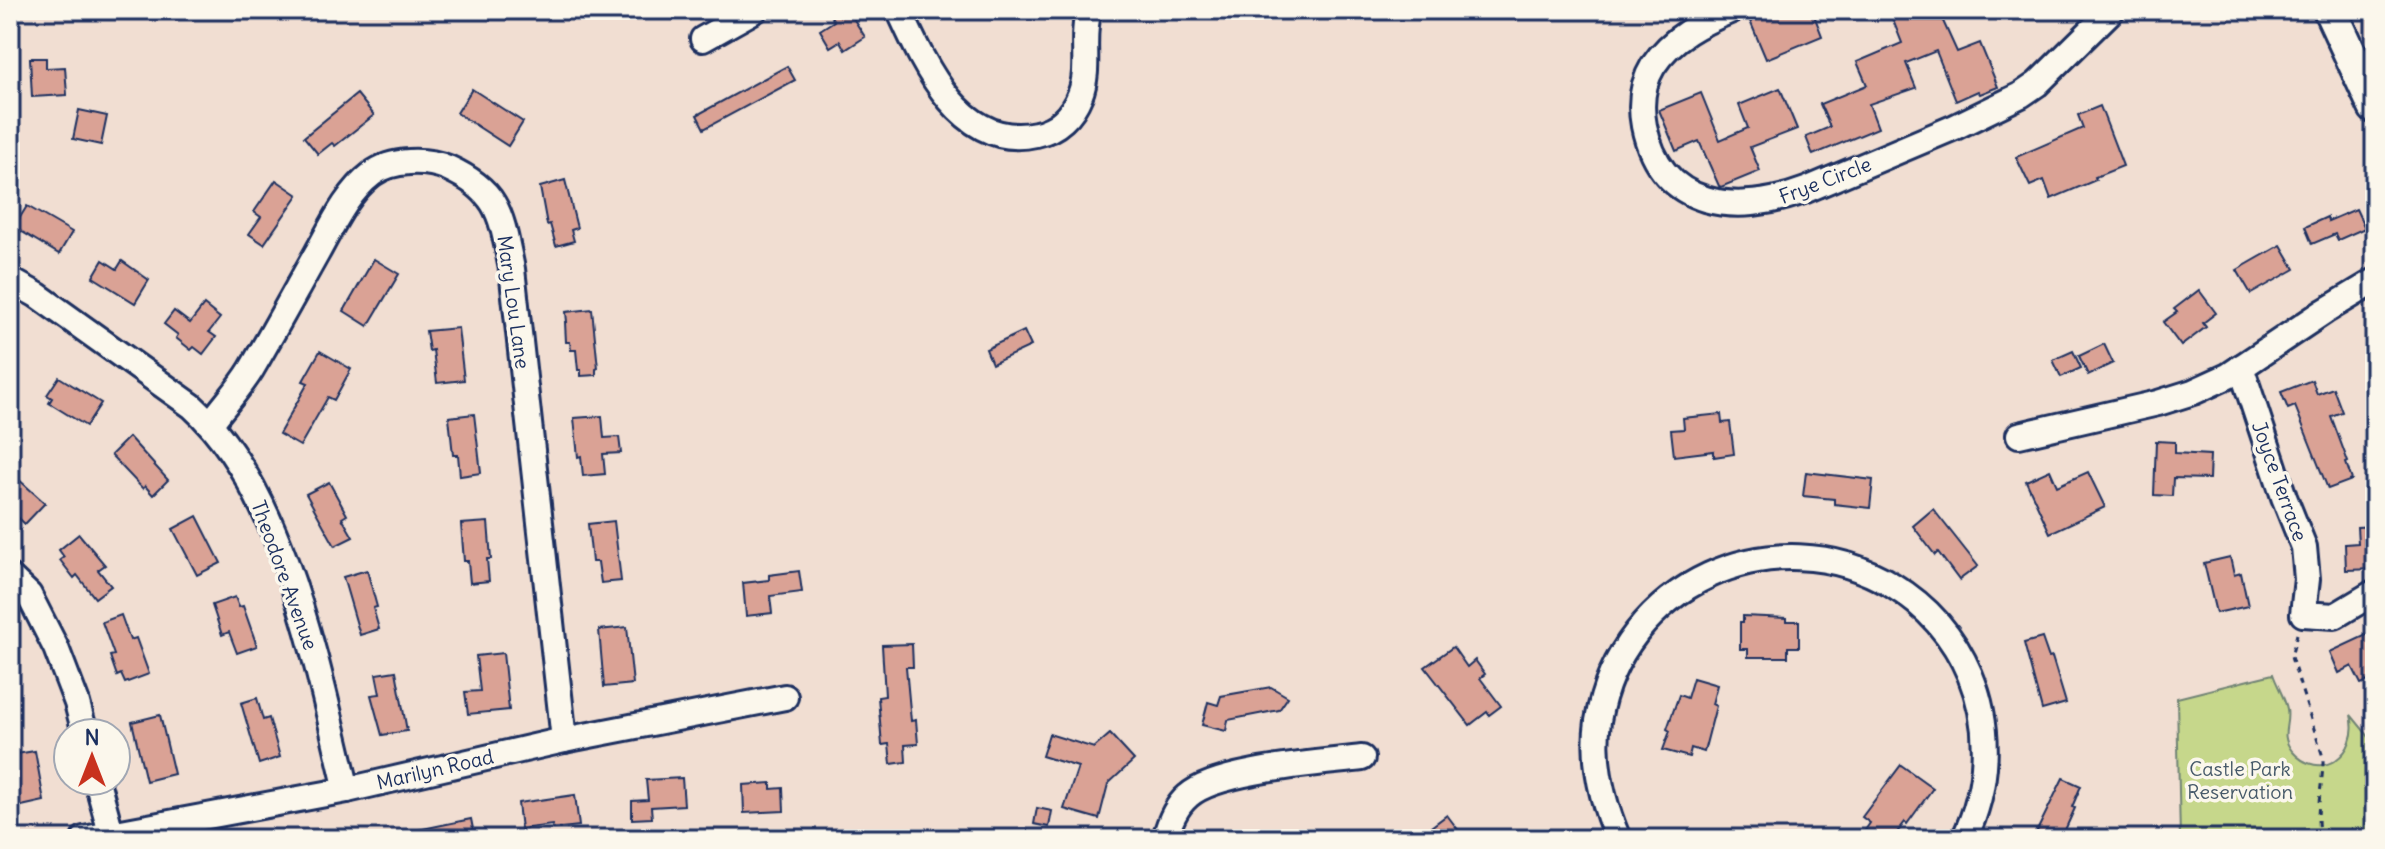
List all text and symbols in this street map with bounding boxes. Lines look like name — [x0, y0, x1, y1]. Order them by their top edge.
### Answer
street label: Frye Circle — [1775, 151, 1875, 209]
street label: Mary Lou Lane — [492, 234, 536, 370]
street label: Joyce Terrace — [2247, 418, 2313, 544]
street label: Theodore Avenue — [246, 497, 324, 653]
north arrow — [52, 717, 132, 797]
text: N — [84, 723, 100, 751]
street label: Marilyn Road — [374, 743, 496, 795]
park label: Castle Park Reservation — [2187, 756, 2293, 804]

